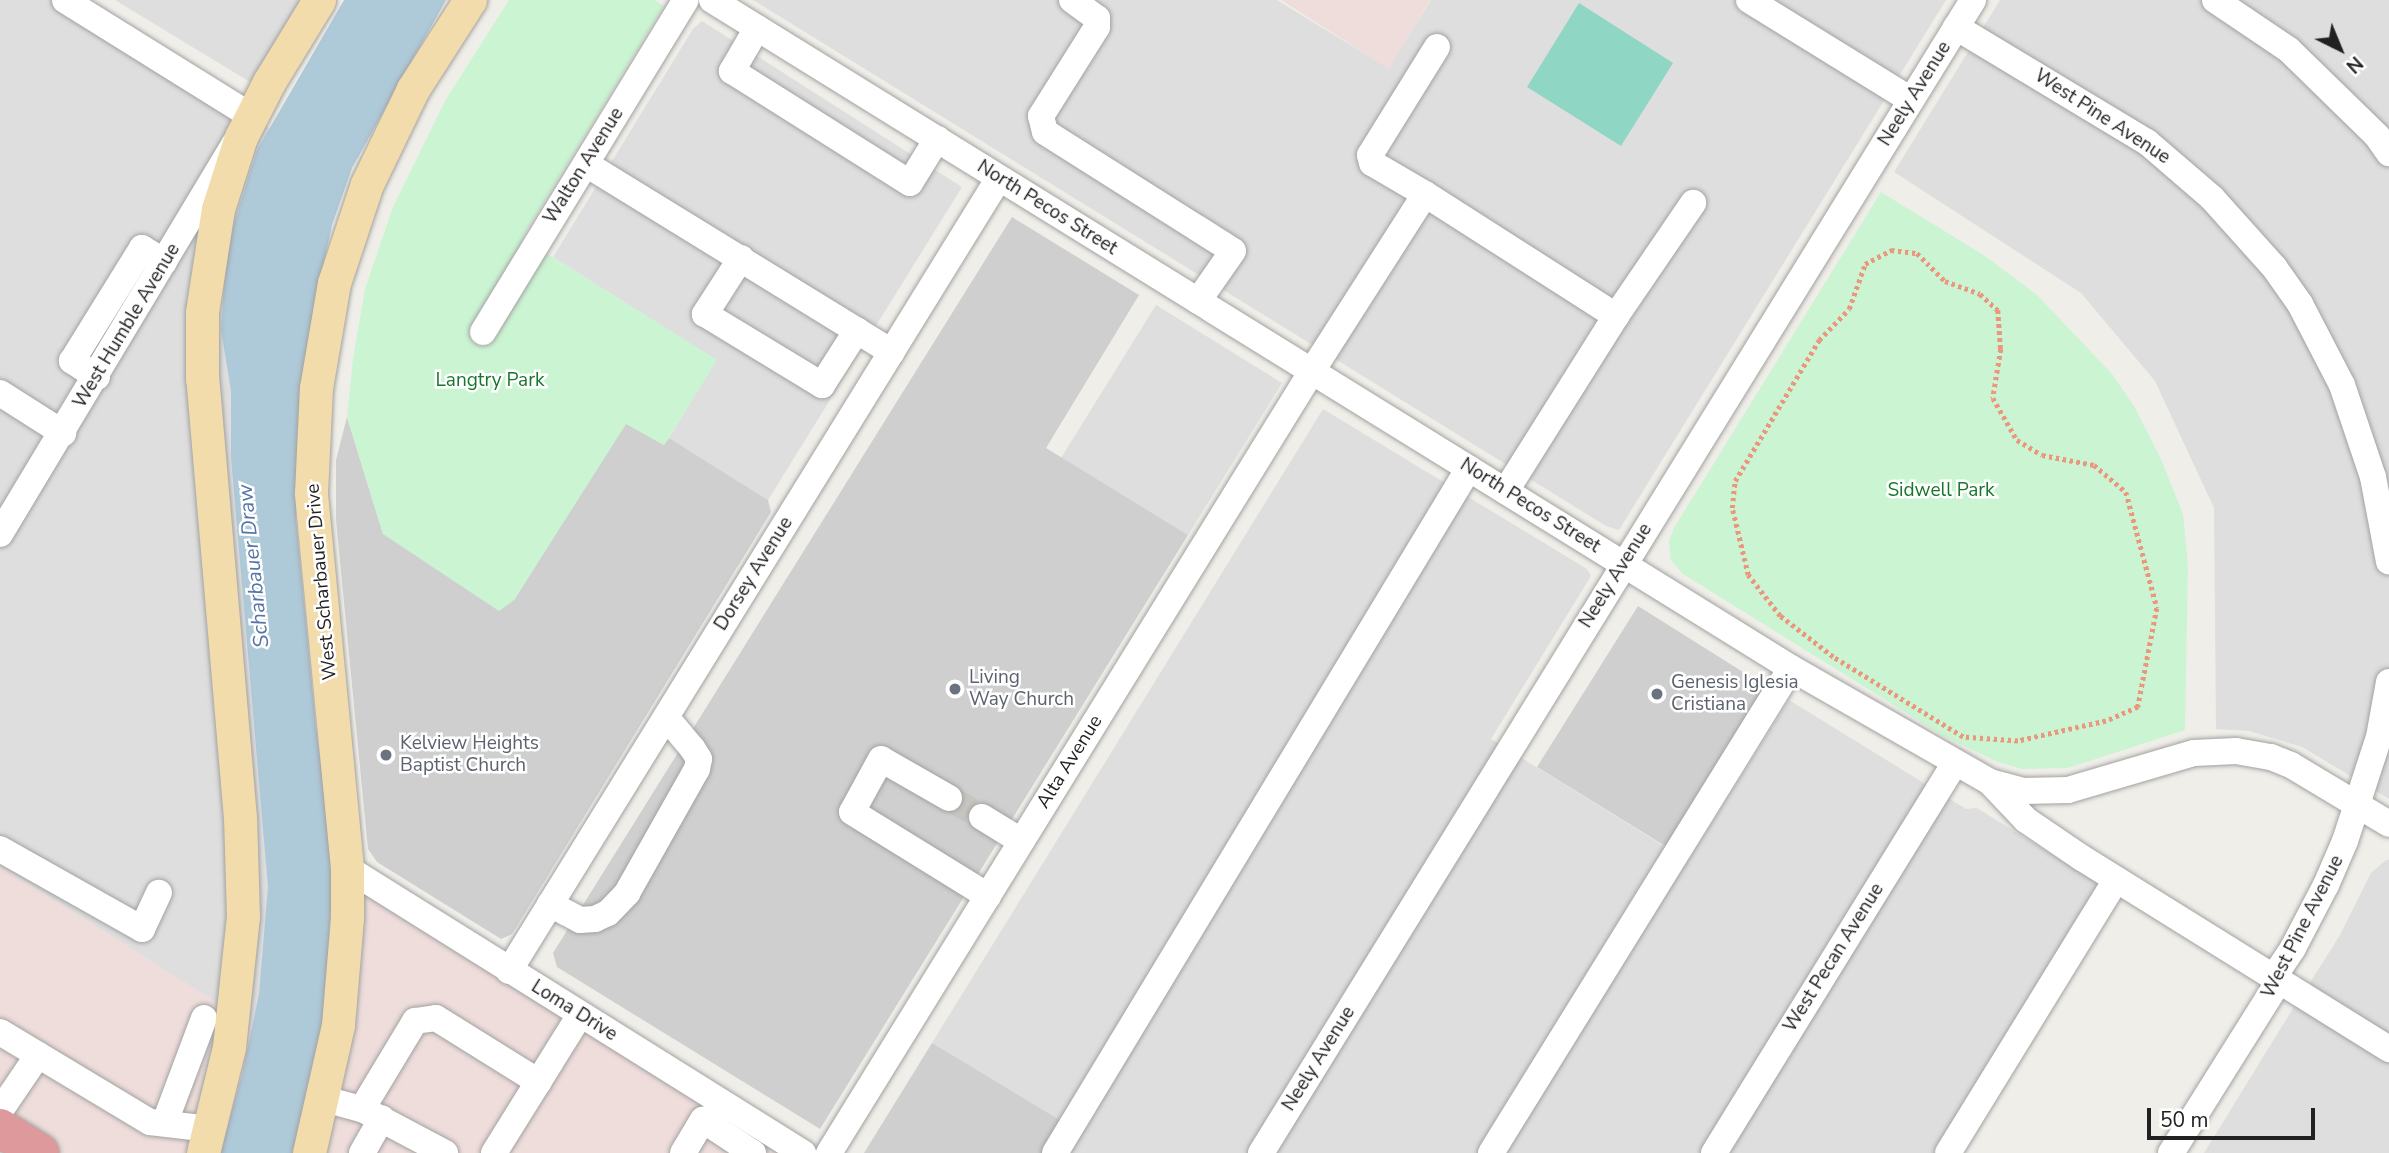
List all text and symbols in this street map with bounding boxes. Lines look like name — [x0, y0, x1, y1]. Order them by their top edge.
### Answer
north arrow — [2305, 14, 2375, 84]
street label: Neely Avenue — [1874, 38, 1956, 150]
text: N — [2340, 50, 2368, 79]
street label: West Pine Avenue — [2030, 65, 2174, 169]
street label: Walton Avenue — [539, 104, 629, 228]
street label: North Pecos Street — [973, 156, 1121, 260]
street label: West Humble Avenue — [69, 239, 185, 413]
park label: Langtry Park — [436, 370, 544, 392]
street label: North Pecos Street — [1456, 454, 1604, 558]
park label: Sidwell Park — [1887, 480, 1995, 502]
water label: Scharbauer Draw — [232, 483, 274, 649]
street label: West Scharbauer Drive — [302, 483, 342, 681]
street label: Dorsey Avenue — [710, 513, 798, 635]
street label: Neely Avenue — [1575, 520, 1657, 632]
place label: Living Way Church — [969, 667, 1074, 711]
place label: Genesis Iglesia Cristiana — [1671, 672, 1799, 716]
marker: Living Way Church — [947, 681, 963, 697]
marker: Genesis Iglesia Cristiana — [1649, 686, 1665, 702]
street label: Alta Avenue — [1032, 711, 1108, 813]
place label: Kelview Heights Baptist Church — [400, 733, 539, 777]
marker: Kelview Heights Baptist Church — [378, 747, 394, 763]
street label: West Pine Avenue — [2257, 852, 2349, 1002]
street label: West Pecan Avenue — [1779, 879, 1889, 1037]
street label: Loma Drive — [527, 976, 621, 1046]
street label: Neely Avenue — [1278, 1003, 1360, 1115]
scale bar — [2151, 1094, 2319, 1138]
text: 50 m — [2160, 1106, 2209, 1134]

